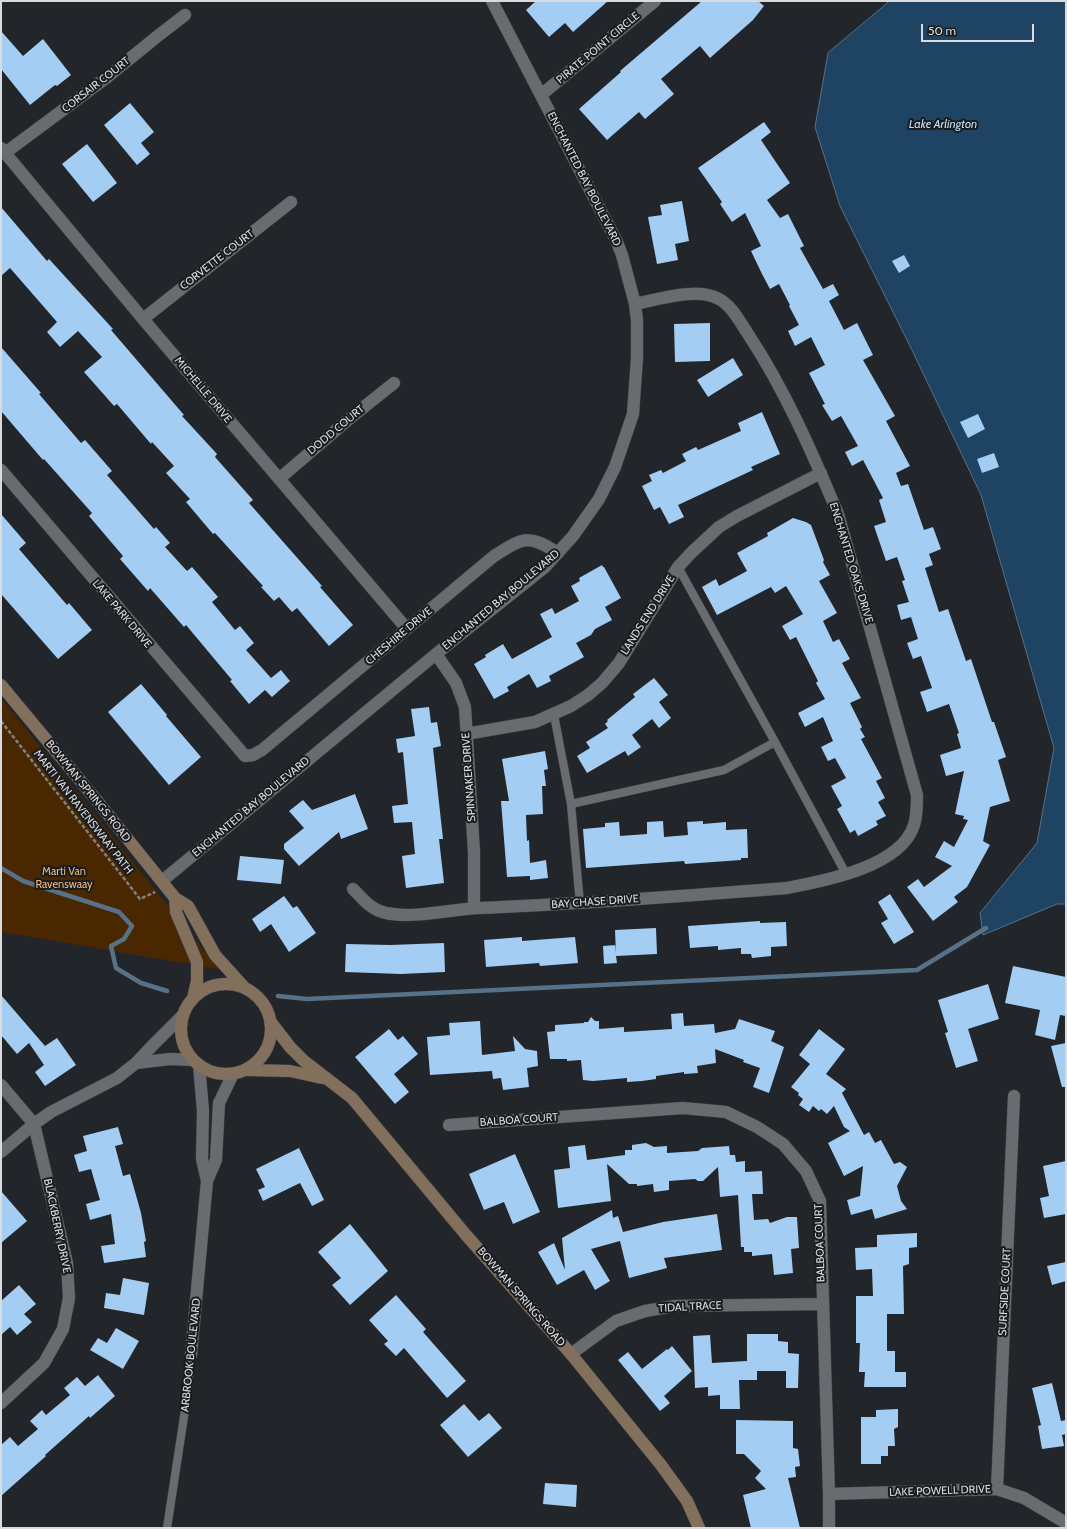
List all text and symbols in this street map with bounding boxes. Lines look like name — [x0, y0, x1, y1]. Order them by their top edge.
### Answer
street label: PIRATE POINT CIRCLE — [554, 9, 642, 87]
scale bar — [923, 16, 1036, 42]
text: 50 m — [928, 23, 956, 38]
street label: CORSAIR COURT — [60, 54, 132, 116]
street label: ENCHANTED BAY BOULEVARD — [544, 110, 624, 248]
water label: Lake Arlington — [909, 117, 977, 131]
street label: CORVETTE COURT — [177, 227, 257, 293]
street label: MICHELLE DRIVE — [172, 354, 234, 426]
street label: DODD COURT — [305, 402, 367, 458]
street label: ENCHANTED OAKS DRIVE — [826, 501, 876, 625]
street label: ENCHANTED BAY BOULEVARD — [440, 547, 562, 653]
street label: LANDS END DRIVE — [618, 573, 678, 657]
street label: LAKE PARK DRIVE — [90, 577, 154, 651]
street label: CHESHIRE DRIVE — [363, 604, 435, 668]
street label: SPINNAKER DRIVE — [459, 732, 479, 822]
street label: BOWMAN SPRINGS ROAD — [43, 737, 133, 845]
street label: MARTI VAN RAVENSWAAY PATH — [31, 747, 135, 877]
street label: ENCHANTED BAY BOULEVARD — [190, 754, 312, 860]
park label: Marti Van Ravenswaay — [35, 865, 93, 891]
street label: BAY CHASE DRIVE — [551, 892, 639, 912]
street label: BALBOA COURT — [479, 1111, 559, 1129]
street label: BLACKBERRY DRIVE — [41, 1177, 73, 1275]
street label: BALBOA COURT — [812, 1204, 828, 1282]
street label: BOWMAN SPRINGS ROAD — [474, 1245, 568, 1349]
street label: SURFSIDE COURT — [996, 1248, 1014, 1336]
street label: ARBROOK BOULEVARD — [178, 1297, 204, 1413]
street label: TIDAL TRACE — [658, 1299, 722, 1315]
street label: LAKE POWELL DRIVE — [889, 1483, 991, 1499]

